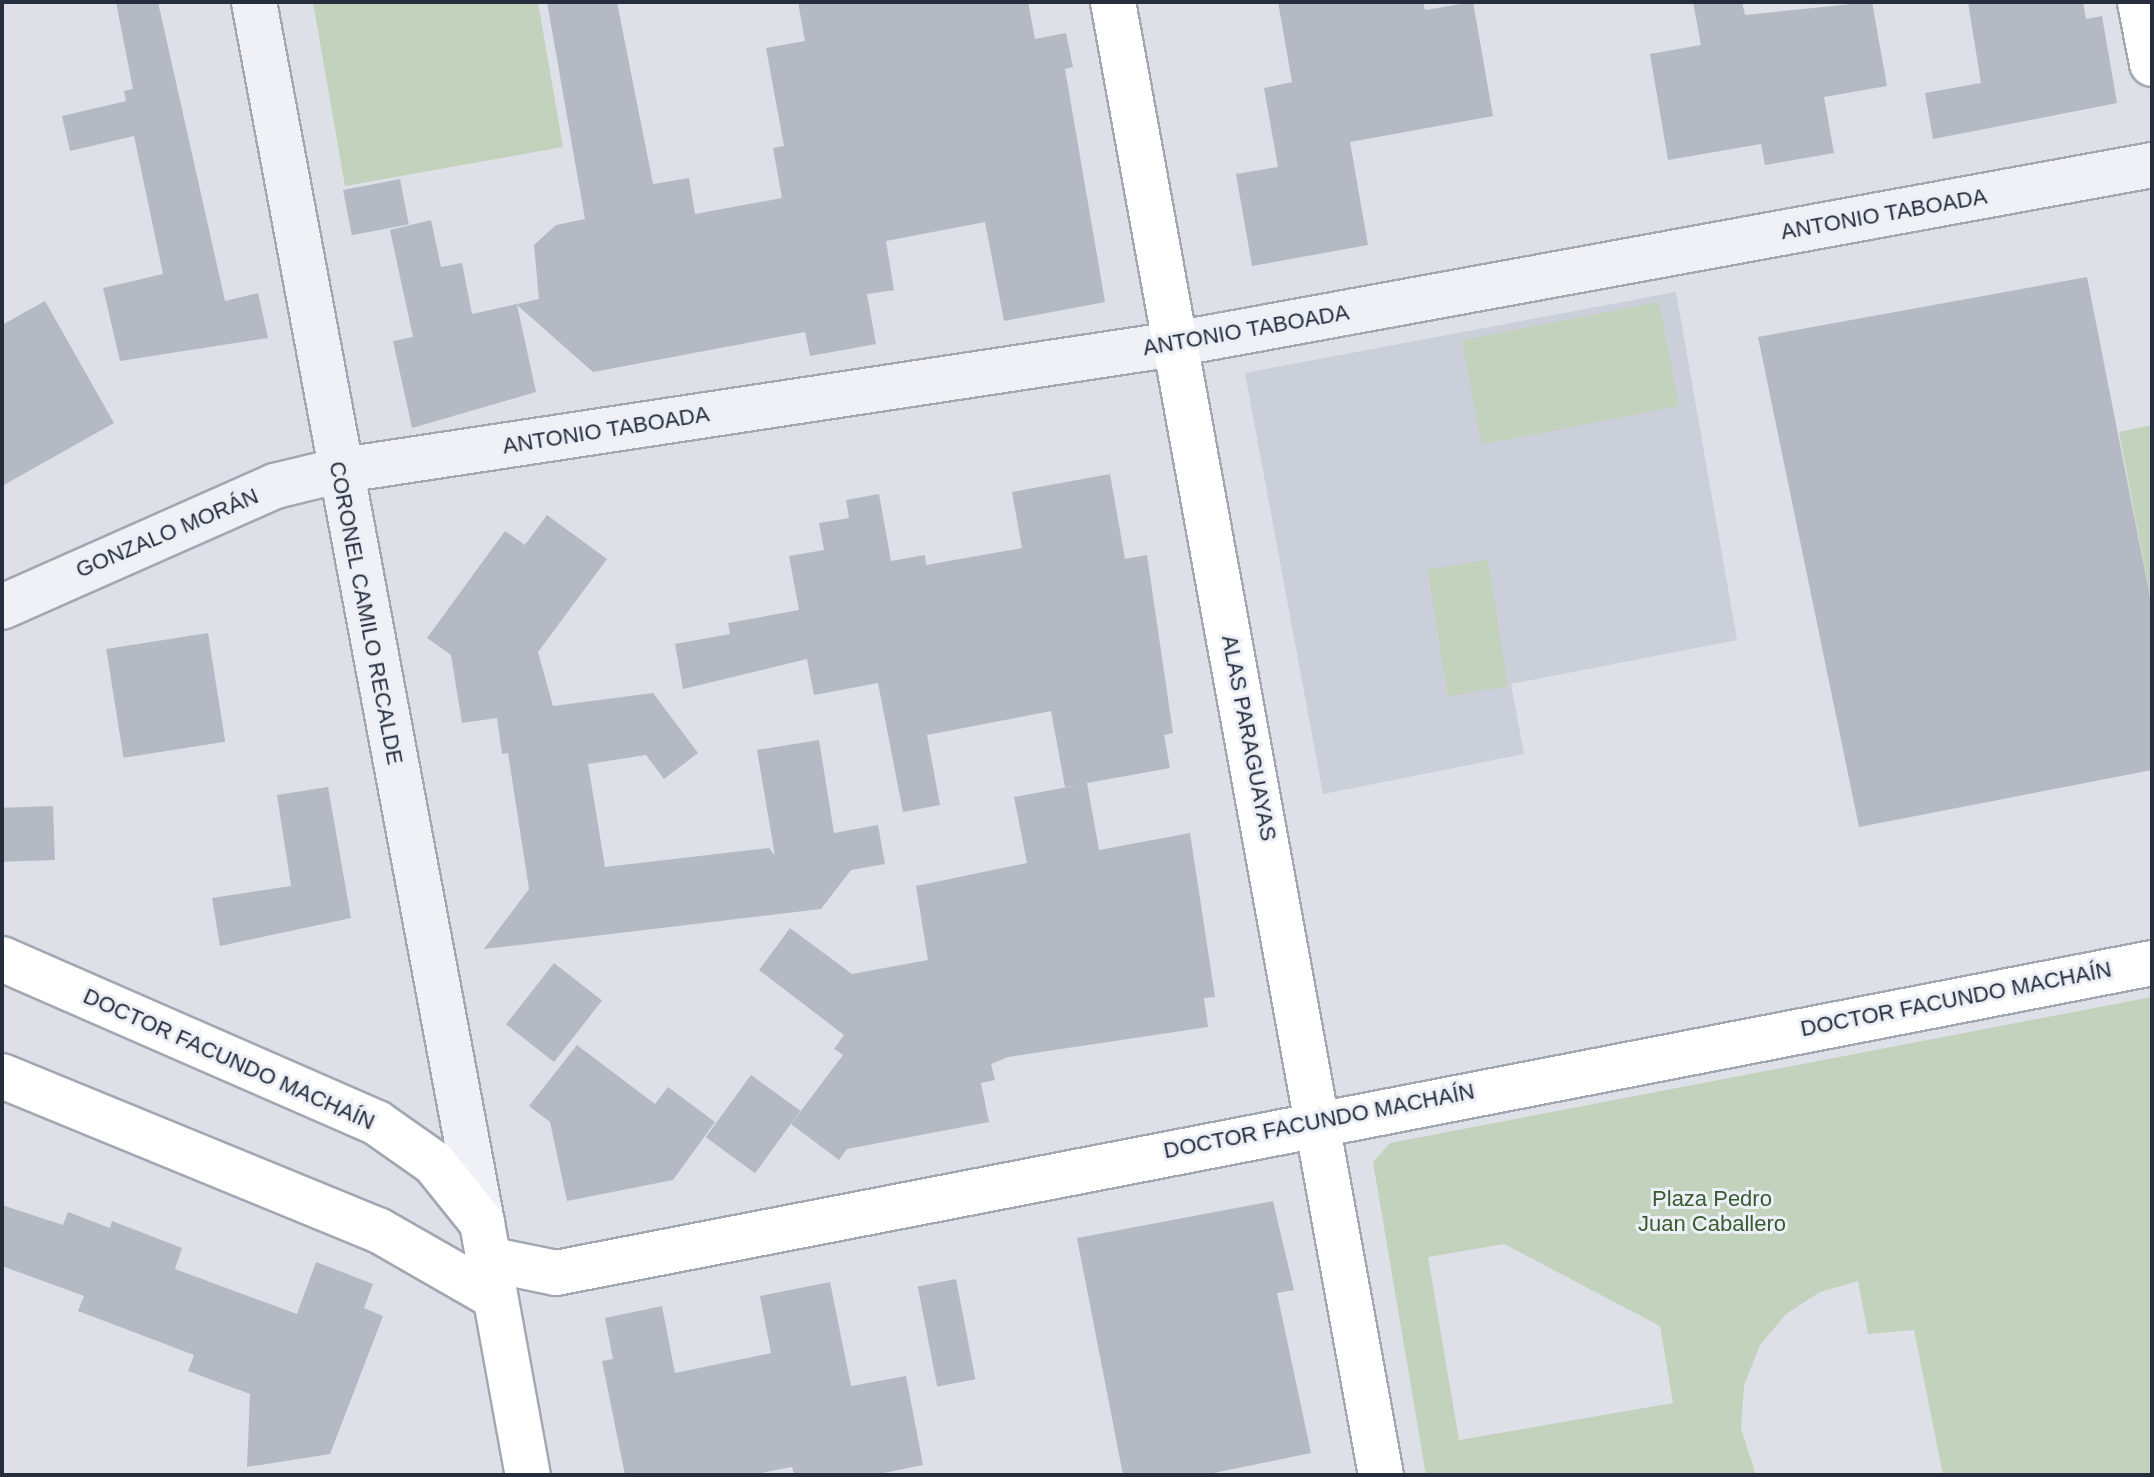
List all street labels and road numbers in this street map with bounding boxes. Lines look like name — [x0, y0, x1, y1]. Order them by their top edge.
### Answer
street label: ANTONIO TABOADA — [1779, 183, 1989, 245]
street label: ANTONIO TABOADA — [1141, 299, 1351, 361]
street label: ANTONIO TABOADA — [501, 401, 711, 459]
street label: CORONEL CAMILO RECALDE — [324, 459, 408, 767]
street label: GONZALO MORÁN — [72, 483, 262, 583]
street label: ALAS PARAGUAYAS — [1216, 633, 1282, 843]
street label: DOCTOR FACUNDO MACHAÍN — [1798, 956, 2114, 1042]
street label: DOCTOR FACUNDO MACHAÍN — [79, 983, 379, 1135]
street label: DOCTOR FACUNDO MACHAÍN — [1161, 1078, 1477, 1164]

